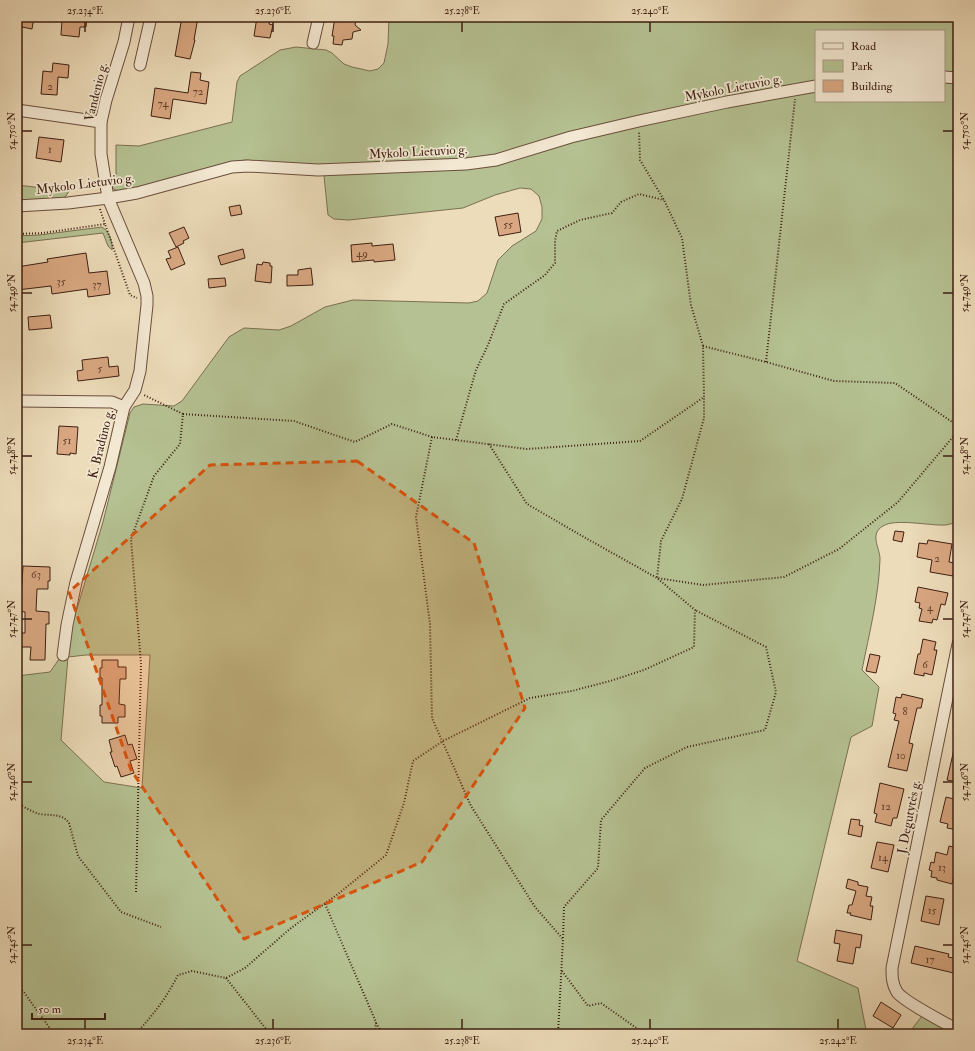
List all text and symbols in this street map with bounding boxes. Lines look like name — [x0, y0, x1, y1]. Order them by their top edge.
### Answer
text: 25.234°E — [67, 5, 103, 17]
text: 25.236°E — [255, 5, 291, 17]
text: 25.238°E — [444, 5, 480, 17]
text: 25.240°E — [631, 5, 669, 17]
legend — [815, 30, 945, 102]
text: Road — [851, 39, 876, 54]
text: Park — [851, 59, 873, 74]
street label: Vandenio g. — [81, 61, 111, 123]
street label: Mykolo Lietuvio g. — [683, 71, 783, 106]
text: Building — [851, 79, 894, 94]
house number: 2 — [47, 80, 53, 93]
house number: 72 — [193, 85, 204, 98]
house number: 74 — [158, 97, 169, 110]
text: 54.750°N — [6, 112, 18, 150]
text: 54.750°N — [959, 112, 971, 150]
street label: Mykolo Lietuvio g. — [368, 141, 468, 164]
house number: 1 — [48, 143, 52, 156]
street label: Mykolo Lietuvio g. — [35, 170, 135, 199]
house number: 55 — [503, 218, 513, 231]
house number: 49 — [356, 247, 368, 260]
text: 54.749°N — [6, 274, 18, 312]
text: 54.749°N — [959, 274, 971, 312]
house number: 35 — [56, 275, 66, 288]
house number: 37 — [92, 278, 102, 291]
house number: 5 — [98, 362, 103, 375]
street label: K. Bradūno g. — [85, 408, 117, 480]
house number: 51 — [63, 434, 71, 447]
text: 54.748°N — [6, 437, 18, 475]
text: 54.748°N — [959, 437, 971, 475]
house number: 2 — [934, 552, 940, 565]
house number: 63 — [31, 568, 41, 581]
text: 54.747°N — [6, 600, 18, 638]
text: 54.747°N — [959, 600, 971, 638]
house number: 4 — [927, 601, 934, 614]
house number: 6 — [922, 658, 929, 671]
house number: 8 — [902, 705, 908, 718]
house number: 10 — [896, 749, 906, 762]
text: 54.746°N — [6, 763, 18, 801]
text: 54.746°N — [959, 763, 971, 801]
street label: J. Degutytės g. — [894, 779, 925, 857]
house number: 12 — [881, 800, 891, 813]
house number: 14 — [878, 851, 889, 864]
house number: 13 — [938, 861, 946, 874]
house number: 15 — [928, 904, 937, 917]
text: 54.745°N — [6, 926, 18, 964]
text: 54.745°N — [959, 926, 971, 964]
house number: 17 — [926, 953, 934, 966]
scale bar — [32, 995, 105, 1021]
text: 50 m — [38, 1002, 62, 1017]
text: 25.234°E — [67, 1035, 103, 1047]
text: 25.236°E — [255, 1035, 291, 1047]
text: 25.238°E — [444, 1035, 480, 1047]
text: 25.240°E — [631, 1035, 669, 1047]
text: 25.242°E — [819, 1035, 857, 1047]

